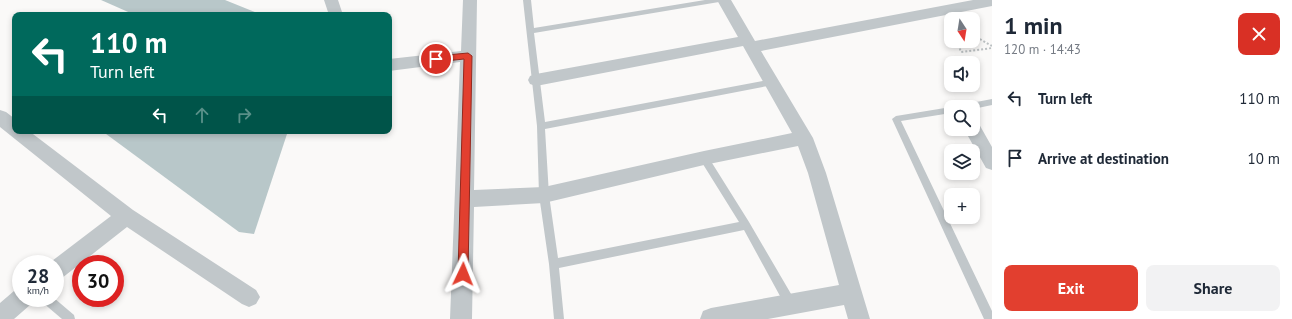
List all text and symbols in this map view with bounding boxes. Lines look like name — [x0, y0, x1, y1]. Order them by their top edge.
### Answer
text: 1 min — [1004, 10, 1063, 41]
north arrow — [944, 12, 980, 48]
map controls — [944, 12, 980, 224]
button: close — [1238, 13, 1280, 55]
text: 110 m — [90, 24, 167, 61]
icon: left — [24, 28, 76, 80]
text: 120 m · 14:43 — [1004, 41, 1081, 58]
pin — [419, 42, 453, 76]
icon: arrive — [425, 48, 447, 70]
button: sound — [944, 56, 980, 92]
text: Turn left — [90, 60, 155, 83]
icon: left — [1004, 87, 1026, 109]
text: Turn left — [1038, 89, 1092, 108]
text: 110 m — [1239, 89, 1280, 108]
button: search — [944, 100, 980, 136]
icon: left — [149, 104, 171, 126]
icon: ahead — [191, 104, 213, 126]
icon: right — [233, 104, 255, 126]
button: layers — [944, 144, 980, 180]
icon: arrive — [1004, 147, 1026, 169]
text: Arrive at destination — [1038, 149, 1169, 168]
text: 10 m — [1247, 149, 1280, 168]
button: + — [944, 188, 980, 224]
position arrow — [442, 253, 484, 295]
speed limit sign: 30 — [72, 255, 124, 307]
text: 28 — [27, 263, 49, 289]
button: Exit — [1004, 265, 1138, 311]
button: Share — [1146, 265, 1280, 311]
text: km/h — [27, 284, 49, 297]

